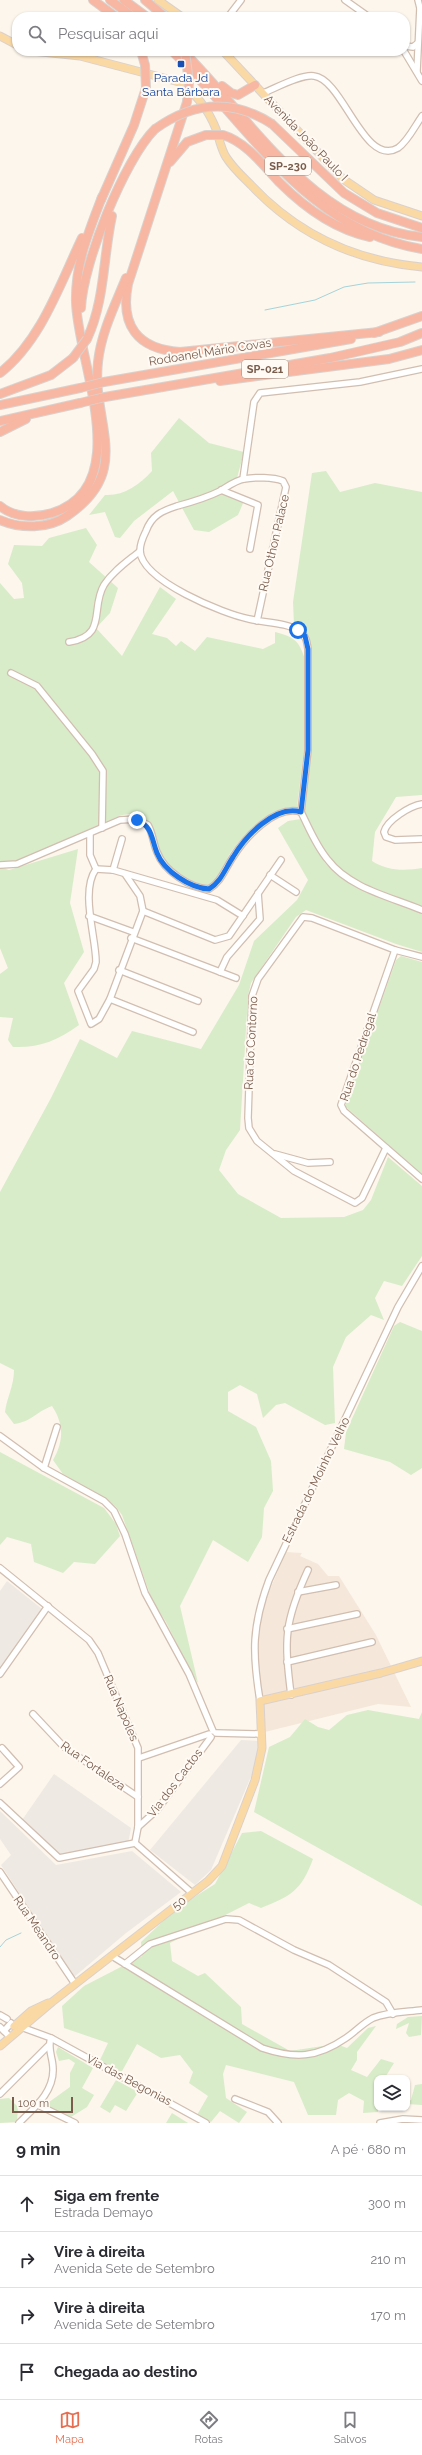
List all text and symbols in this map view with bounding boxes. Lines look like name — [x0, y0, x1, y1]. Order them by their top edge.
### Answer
search box — [12, 12, 410, 56]
icon: search — [26, 23, 48, 45]
text: Pesquisar aqui — [58, 25, 158, 43]
marker: Parada Jd Santa Bárbara — [176, 59, 186, 69]
place label: Parada Jd Santa Bárbara — [142, 71, 220, 99]
street label: Avenida João Paulo I — [261, 92, 351, 184]
road number: SP-230 — [265, 157, 311, 175]
street label: Rodoanel Mário Covas — [148, 335, 272, 369]
road number: SP-021 — [242, 360, 288, 378]
street label: Rua Othon Palace — [256, 493, 292, 593]
route start — [289, 621, 307, 639]
route end — [128, 811, 146, 829]
street label: Rua do Contorno — [242, 996, 260, 1090]
street label: Rua do Pedregal — [337, 1010, 379, 1103]
street label: Estrada do Moinho Velho — [279, 1415, 353, 1545]
street label: Rua Napoles — [101, 1673, 141, 1744]
street label: Rua Fortaleza — [58, 1739, 128, 1793]
street label: Via dos Cactos — [145, 1746, 205, 1820]
street label: Rua Meandro — [10, 1893, 64, 1963]
street label: 50 — [169, 1893, 189, 1913]
street label: Via das Begonias — [84, 2052, 174, 2109]
map controls — [374, 2075, 410, 2111]
button: layers — [374, 2075, 410, 2111]
scale bar — [12, 2095, 73, 2114]
text: 100 m — [18, 2097, 49, 2110]
text: 9 min — [16, 2139, 61, 2159]
text: A pé · 680 m — [331, 2142, 406, 2157]
text: Siga em frente — [54, 2187, 159, 2205]
icon: ahead — [16, 2193, 38, 2215]
text: 300 m — [368, 2196, 406, 2211]
text: Estrada Demayo — [54, 2205, 153, 2220]
text: Vire à direita — [54, 2243, 145, 2261]
icon: right — [16, 2249, 38, 2271]
text: 210 m — [370, 2252, 406, 2267]
text: Avenida Sete de Setembro — [54, 2261, 215, 2276]
text: Vire à direita — [54, 2299, 145, 2317]
icon: right — [16, 2305, 38, 2327]
text: 170 m — [370, 2308, 406, 2323]
text: Avenida Sete de Setembro — [54, 2317, 215, 2332]
icon: arrive — [16, 2361, 38, 2383]
text: Chegada ao destino — [54, 2363, 197, 2381]
tab: Mapa — [55, 2409, 84, 2446]
tab: Rotas — [194, 2409, 223, 2446]
tab: Salvos — [334, 2409, 367, 2446]

